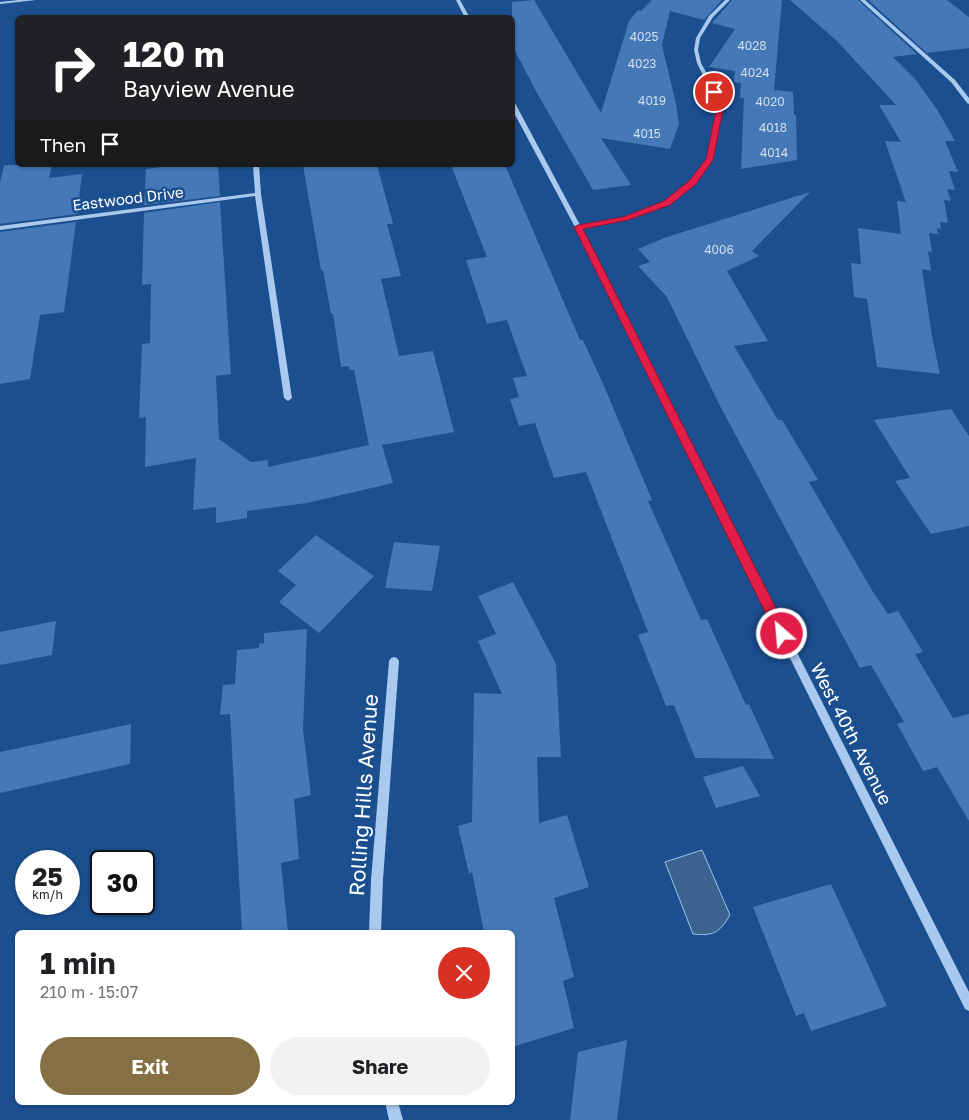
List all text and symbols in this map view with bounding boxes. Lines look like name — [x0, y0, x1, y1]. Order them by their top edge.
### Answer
house number: 4025 — [630, 29, 658, 44]
text: 120 m — [123, 33, 225, 75]
icon: right — [40, 35, 105, 100]
house number: 4028 — [737, 38, 767, 53]
house number: 4023 — [628, 56, 656, 71]
house number: 4024 — [740, 65, 770, 80]
pin — [693, 71, 735, 113]
text: Bayview Avenue — [123, 75, 294, 102]
icon: arrive — [700, 78, 728, 106]
house number: 4019 — [638, 93, 666, 108]
house number: 4020 — [755, 94, 785, 109]
house number: 4018 — [759, 120, 787, 135]
house number: 4015 — [633, 126, 661, 141]
icon: arrive — [96, 130, 124, 158]
text: Then — [40, 133, 86, 156]
house number: 4014 — [760, 145, 788, 160]
street label: Eastwood Drive — [71, 182, 185, 214]
house number: 4006 — [704, 242, 734, 257]
position arrow — [755, 607, 807, 659]
street label: West 40th Avenue — [807, 659, 897, 808]
street label: Rolling Hills Avenue — [343, 693, 383, 897]
speed limit sign: 30 — [90, 850, 155, 915]
text: 25 — [32, 861, 63, 892]
text: km/h — [32, 887, 63, 902]
text: 1 min — [40, 945, 116, 981]
button: close — [438, 947, 490, 999]
text: 210 m · 15:07 — [40, 982, 138, 1002]
button: Exit — [40, 1037, 260, 1095]
button: Share — [270, 1037, 490, 1095]

